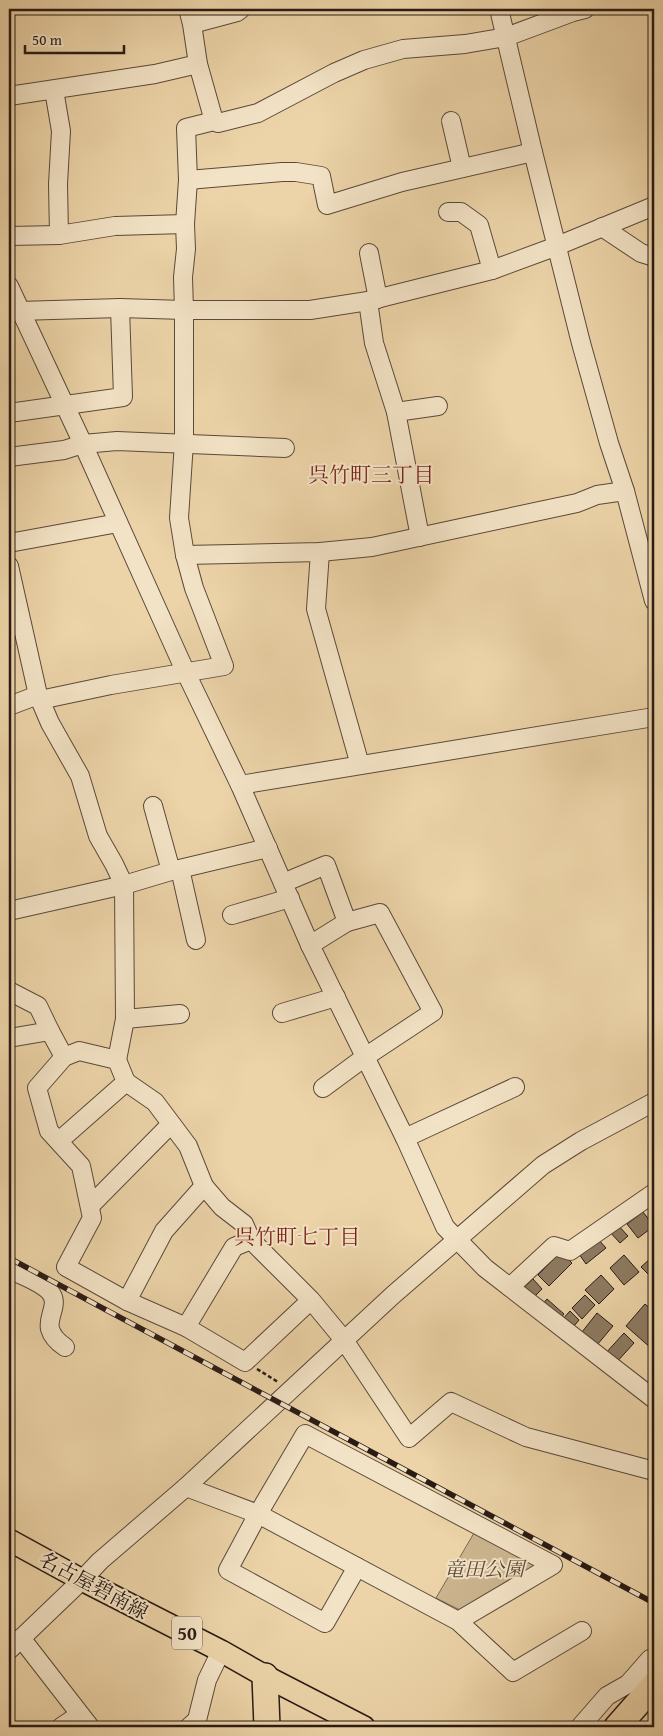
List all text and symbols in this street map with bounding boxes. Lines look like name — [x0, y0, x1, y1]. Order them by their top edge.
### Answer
scale bar — [25, 22, 124, 54]
text: 50 m — [32, 29, 63, 50]
district label: 呉竹町三丁目 — [308, 459, 434, 490]
district label: 呉竹町七丁目 — [234, 1221, 360, 1252]
street label: 名古屋碧南線 — [34, 1544, 154, 1626]
park label: 竜田公園 — [444, 1554, 527, 1583]
road number: 50 — [172, 1616, 202, 1650]

